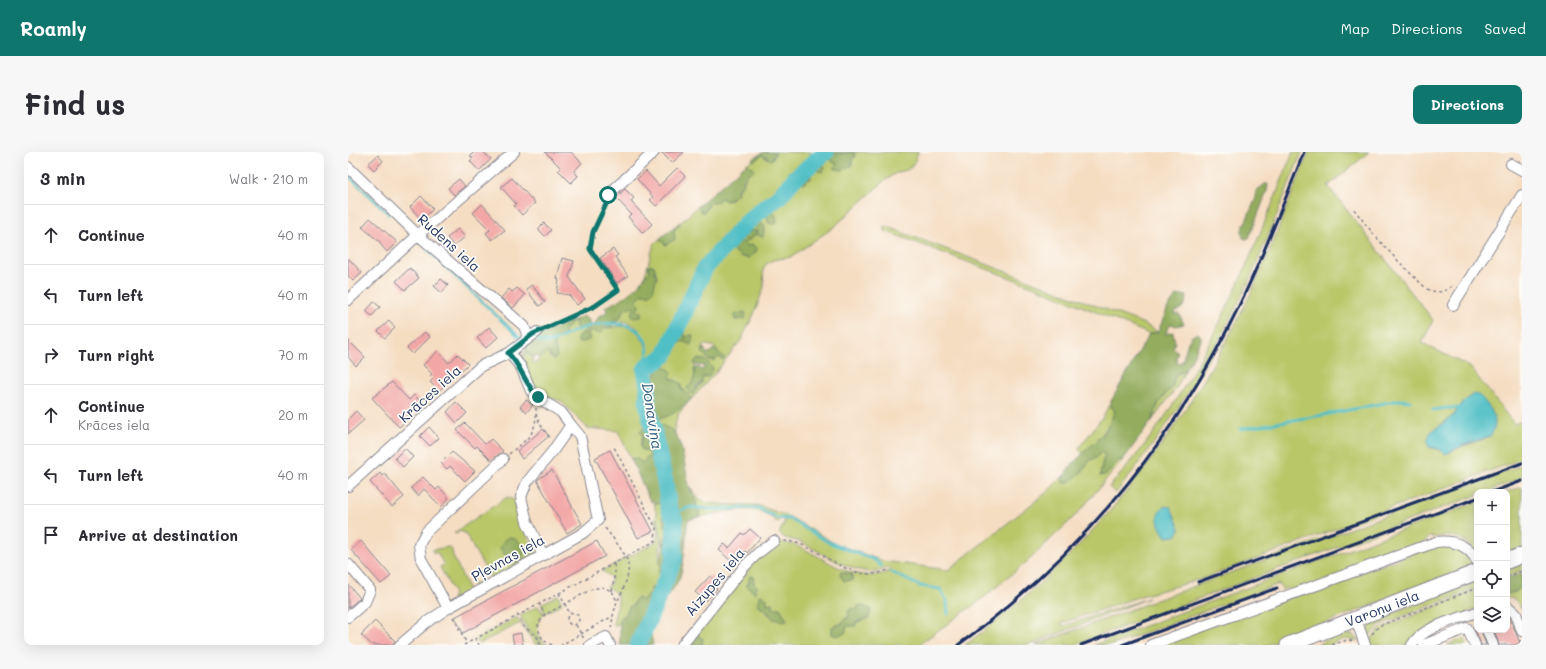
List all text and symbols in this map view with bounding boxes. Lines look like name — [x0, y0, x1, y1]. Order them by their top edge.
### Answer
text: Roamly — [20, 16, 87, 41]
text: Map — [1341, 19, 1369, 38]
text: Directions — [1391, 19, 1462, 38]
text: Saved — [1484, 19, 1526, 38]
button: Directions — [1413, 85, 1522, 124]
text: Find us — [24, 86, 125, 122]
text: 3 min — [40, 167, 85, 189]
text: Walk · 210 m — [229, 170, 308, 187]
route start — [599, 186, 617, 204]
street label: Rudens iela — [414, 209, 485, 276]
icon: ahead — [40, 224, 62, 246]
text: Continue — [78, 225, 145, 245]
text: 40 m — [278, 226, 308, 243]
icon: left — [40, 284, 62, 306]
text: Turn left — [78, 285, 143, 305]
text: 40 m — [278, 286, 308, 303]
icon: right — [40, 344, 62, 366]
text: Turn right — [78, 345, 155, 365]
text: 70 m — [278, 346, 308, 363]
street label: Krāces iela — [394, 361, 465, 427]
water label: Donaviņa — [637, 381, 668, 451]
route end — [529, 388, 547, 406]
text: Continue — [78, 396, 145, 416]
icon: ahead — [40, 404, 62, 426]
text: 20 m — [278, 406, 308, 423]
text: Krāces iela — [78, 416, 150, 433]
icon: left — [40, 464, 62, 486]
text: Turn left — [78, 465, 143, 485]
text: 40 m — [278, 466, 308, 483]
map controls — [1474, 489, 1510, 633]
button: + — [1474, 489, 1510, 525]
icon: arrive — [40, 524, 62, 546]
text: Arrive at destination — [78, 525, 238, 545]
button: − — [1474, 525, 1510, 561]
street label: Pļevnas iela — [468, 530, 548, 586]
street label: Aizupes iela — [681, 544, 749, 620]
button: locate — [1474, 561, 1510, 597]
street label: Varoņu iela — [1342, 585, 1422, 631]
button: layers — [1474, 597, 1510, 633]

